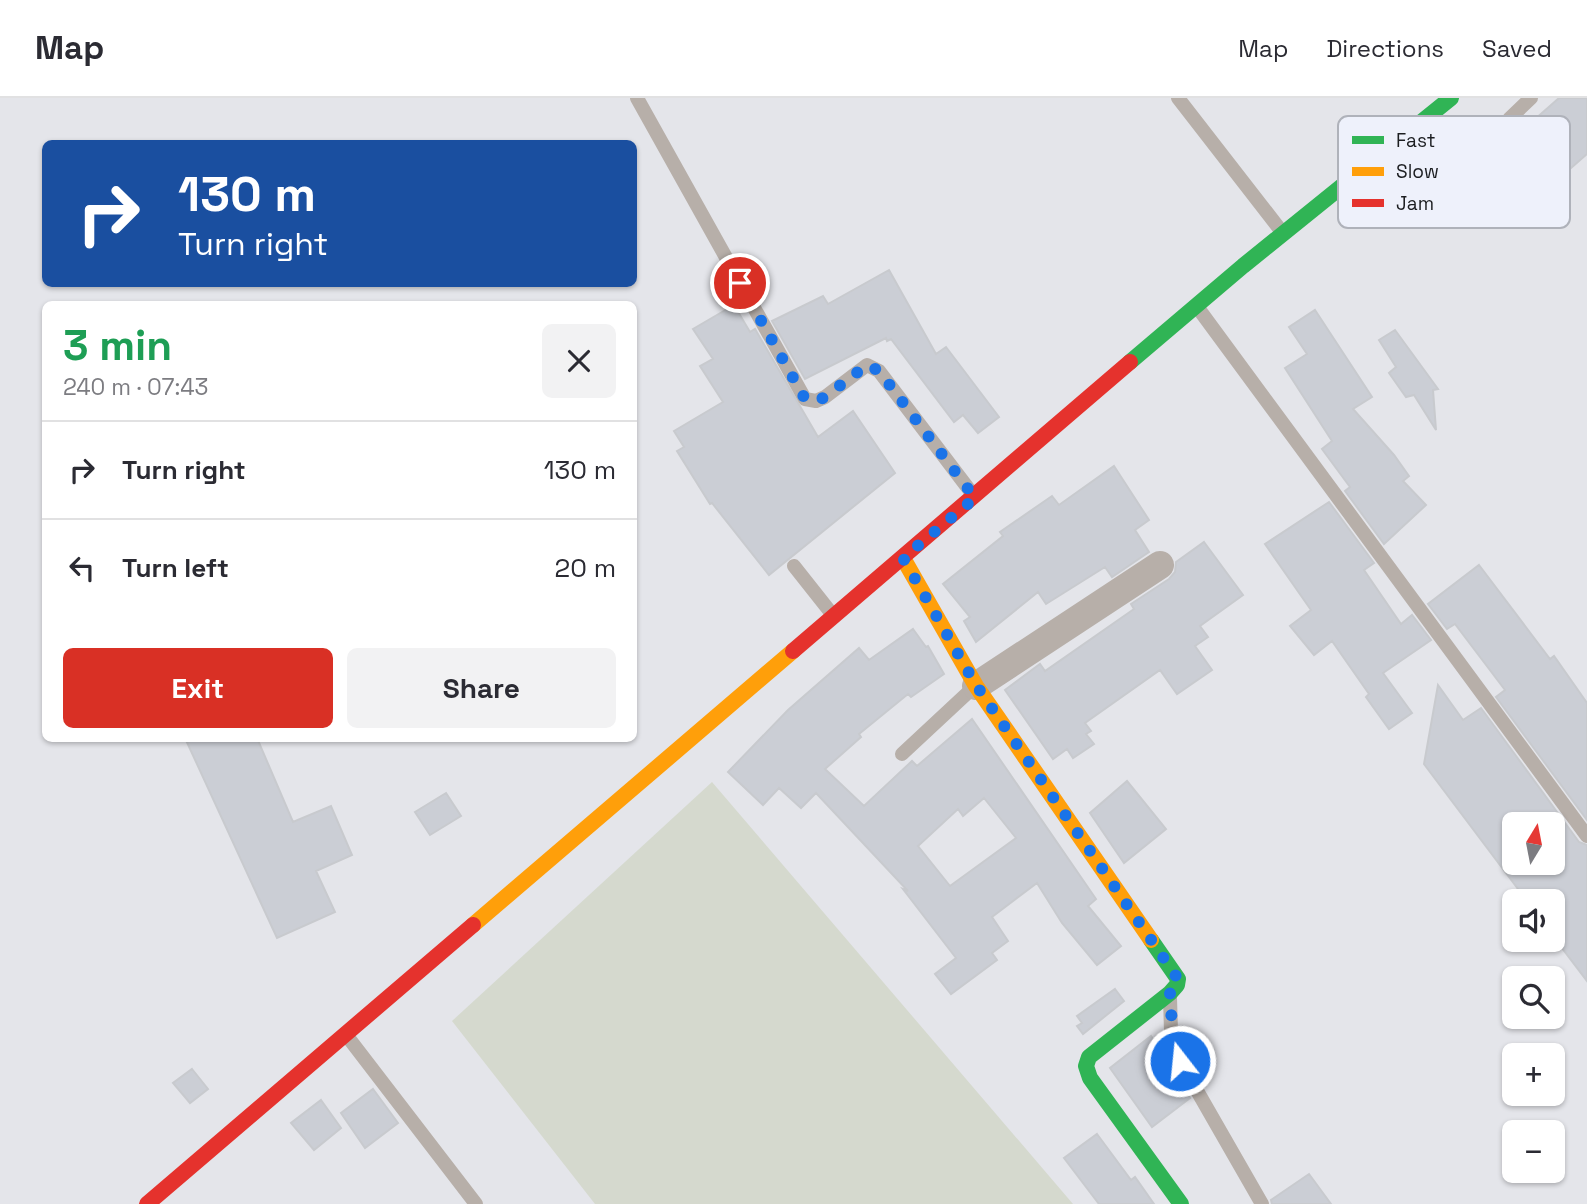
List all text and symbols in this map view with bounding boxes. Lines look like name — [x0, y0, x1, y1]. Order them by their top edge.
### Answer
text: Map — [35, 27, 104, 69]
text: Map — [1238, 33, 1288, 64]
text: Directions — [1326, 33, 1444, 64]
text: Saved — [1482, 33, 1552, 64]
legend — [1338, 116, 1570, 228]
text: Fast — [1396, 128, 1436, 153]
text: Slow — [1396, 159, 1439, 184]
text: 130 m — [178, 163, 316, 225]
icon: right — [63, 168, 154, 259]
text: Jam — [1396, 191, 1434, 216]
text: Turn right — [178, 224, 328, 264]
pin — [710, 253, 770, 313]
icon: arrive — [721, 264, 759, 302]
text: 3 min — [63, 319, 172, 372]
button: close — [542, 324, 616, 398]
text: 240 m · 07:43 — [63, 372, 209, 402]
icon: right — [63, 451, 101, 489]
text: Turn right — [122, 453, 246, 487]
text: 130 m — [544, 453, 616, 487]
icon: left — [63, 549, 101, 587]
text: Turn left — [122, 551, 229, 585]
text: 20 m — [555, 551, 616, 585]
button: Exit — [63, 648, 333, 728]
button: Share — [347, 648, 616, 728]
north arrow — [1502, 812, 1564, 875]
map controls — [1502, 812, 1565, 1183]
button: sound — [1502, 889, 1565, 952]
button: search — [1502, 966, 1565, 1029]
position arrow — [1143, 1024, 1217, 1098]
button: + — [1502, 1043, 1565, 1106]
button: − — [1502, 1120, 1565, 1183]

